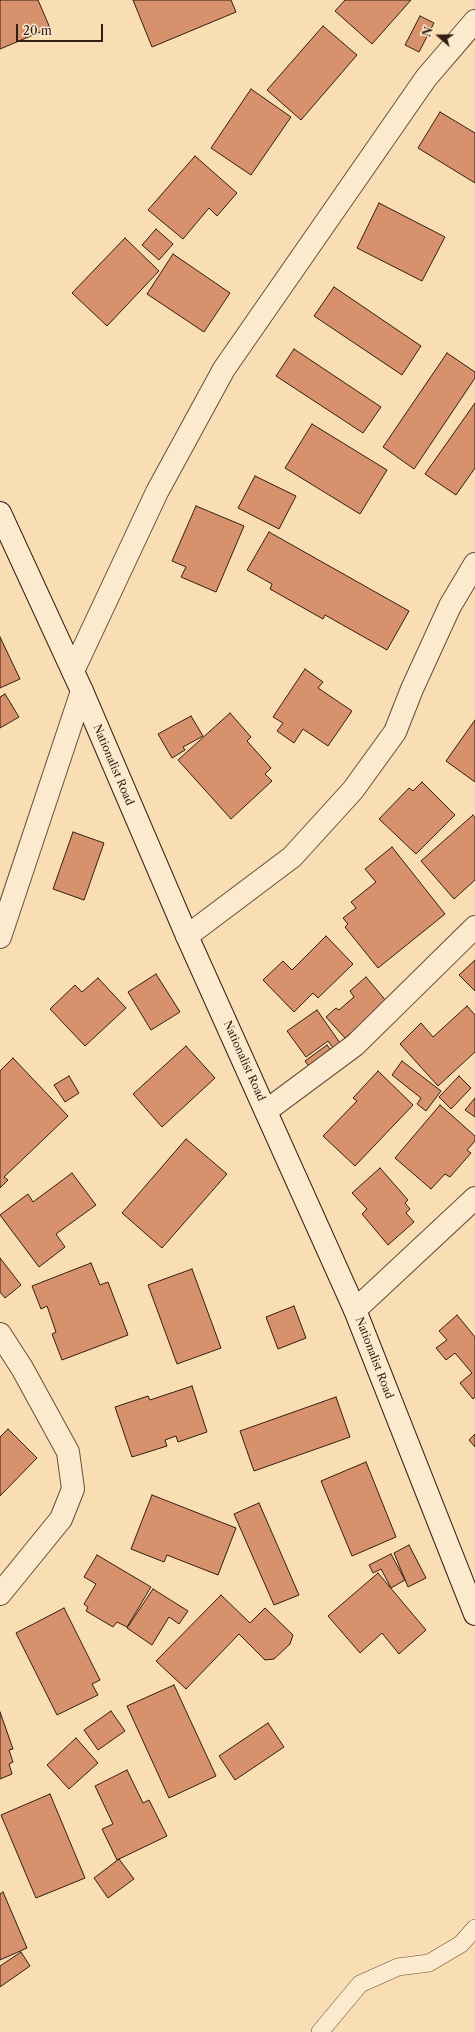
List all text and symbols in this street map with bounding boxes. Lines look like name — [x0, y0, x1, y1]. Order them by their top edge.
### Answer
scale bar — [18, 16, 105, 42]
north arrow — [419, 16, 459, 56]
text: 20 m — [23, 23, 52, 38]
text: N — [420, 25, 436, 39]
street label: Nationalist Road — [90, 723, 136, 807]
street label: Nationalist Road — [220, 1019, 268, 1103]
street label: Nationalist Road — [352, 1315, 396, 1401]

